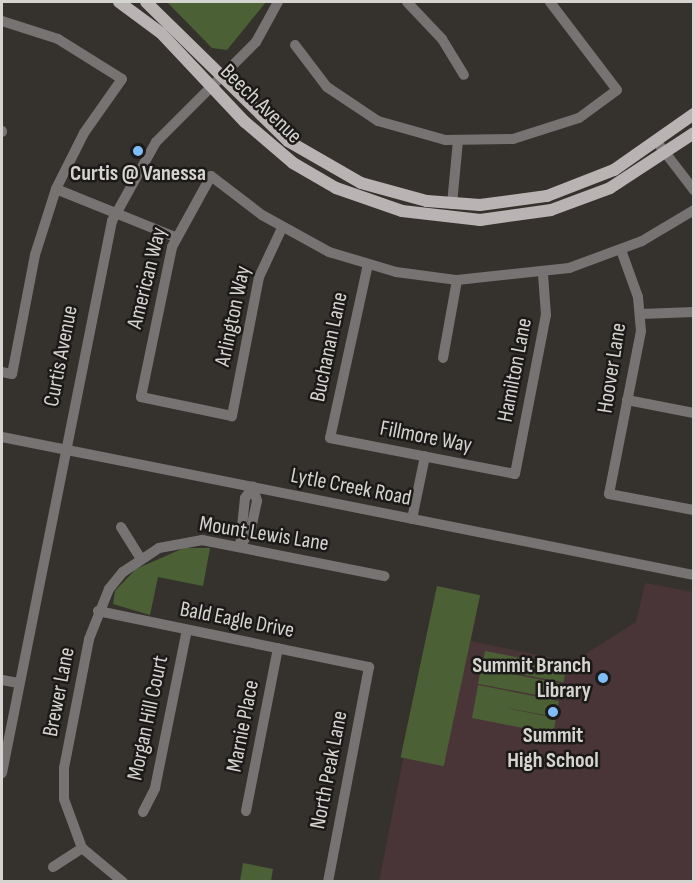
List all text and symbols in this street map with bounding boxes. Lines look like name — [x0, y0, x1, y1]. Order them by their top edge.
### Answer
street label: Beech Avenue — [215, 59, 307, 149]
marker: Curtis @ Vanessa — [131, 144, 145, 158]
place label: Curtis @ Vanessa — [70, 161, 206, 187]
street label: American Way — [122, 225, 172, 331]
street label: Arlington Way — [209, 263, 257, 369]
street label: Buchanan Lane — [305, 290, 353, 404]
street label: Curtis Avenue — [38, 303, 84, 409]
street label: Hamilton Lane — [492, 316, 538, 424]
street label: Hoover Lane — [592, 321, 632, 415]
street label: Fillmore Way — [378, 415, 474, 459]
street label: Lytle Creek Road — [288, 462, 414, 512]
street label: Mount Lewis Lane — [197, 511, 331, 557]
street label: Bald Eagle Drive — [178, 596, 296, 644]
street label: Brewer Lane — [37, 645, 81, 739]
place label: Summit Branch Library — [472, 652, 591, 704]
street label: Morgan Hill Court — [122, 653, 174, 783]
marker: Summit Branch Library — [596, 671, 610, 685]
street label: Marnie Place — [221, 678, 265, 774]
marker: Summit High School — [546, 705, 560, 719]
street label: North Peak Lane — [305, 709, 353, 831]
place label: Summit High School — [507, 722, 599, 774]

